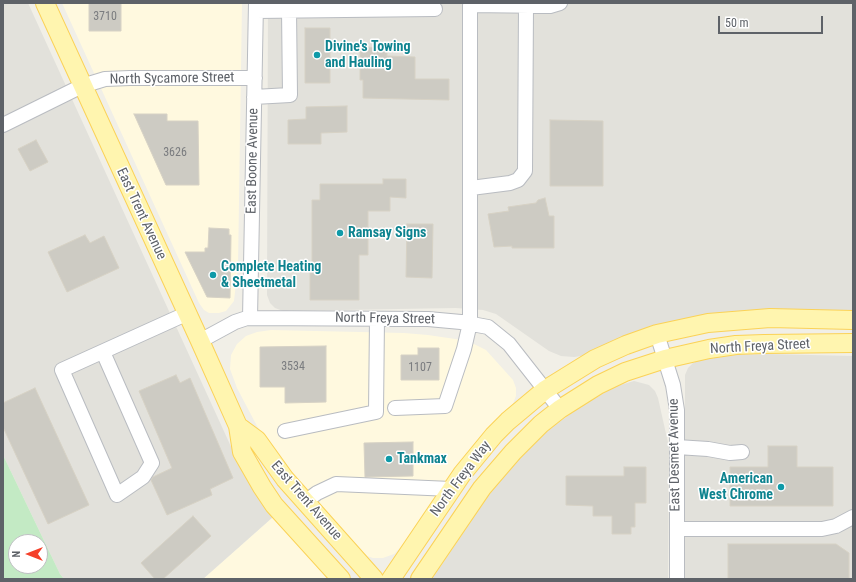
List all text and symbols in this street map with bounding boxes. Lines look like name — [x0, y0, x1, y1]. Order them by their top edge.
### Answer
scale bar — [720, 8, 825, 34]
house number: 3710 — [93, 10, 117, 24]
text: 50 m — [725, 16, 749, 30]
place label: Divine's Towing and Hauling — [325, 39, 410, 72]
marker: Divine's Towing and Hauling — [312, 50, 322, 60]
street label: North Sycamore Street — [109, 70, 235, 88]
street label: East Boone Avenue — [244, 108, 262, 214]
house number: 3626 — [163, 146, 187, 160]
street label: East Trent Avenue — [112, 165, 170, 263]
place label: Ramsay Signs — [348, 225, 426, 241]
marker: Ramsay Signs — [335, 228, 345, 238]
place label: Complete Heating & Sheetmetal — [221, 259, 321, 292]
marker: Complete Heating & Sheetmetal — [208, 270, 218, 280]
street label: North Freya Street — [335, 310, 435, 328]
street label: North Freya Street — [710, 336, 810, 358]
house number: 3534 — [281, 360, 305, 374]
house number: 1107 — [408, 361, 432, 375]
street label: East Desmet Avenue — [666, 398, 684, 512]
street label: North Freya Way — [427, 438, 495, 520]
place label: Tankmax — [397, 451, 447, 467]
marker: Tankmax — [384, 454, 394, 464]
street label: East Trent Avenue — [267, 458, 345, 544]
place label: American West Chrome — [699, 471, 773, 504]
marker: American West Chrome — [776, 482, 786, 492]
north arrow — [8, 534, 48, 574]
text: N — [10, 551, 23, 557]

